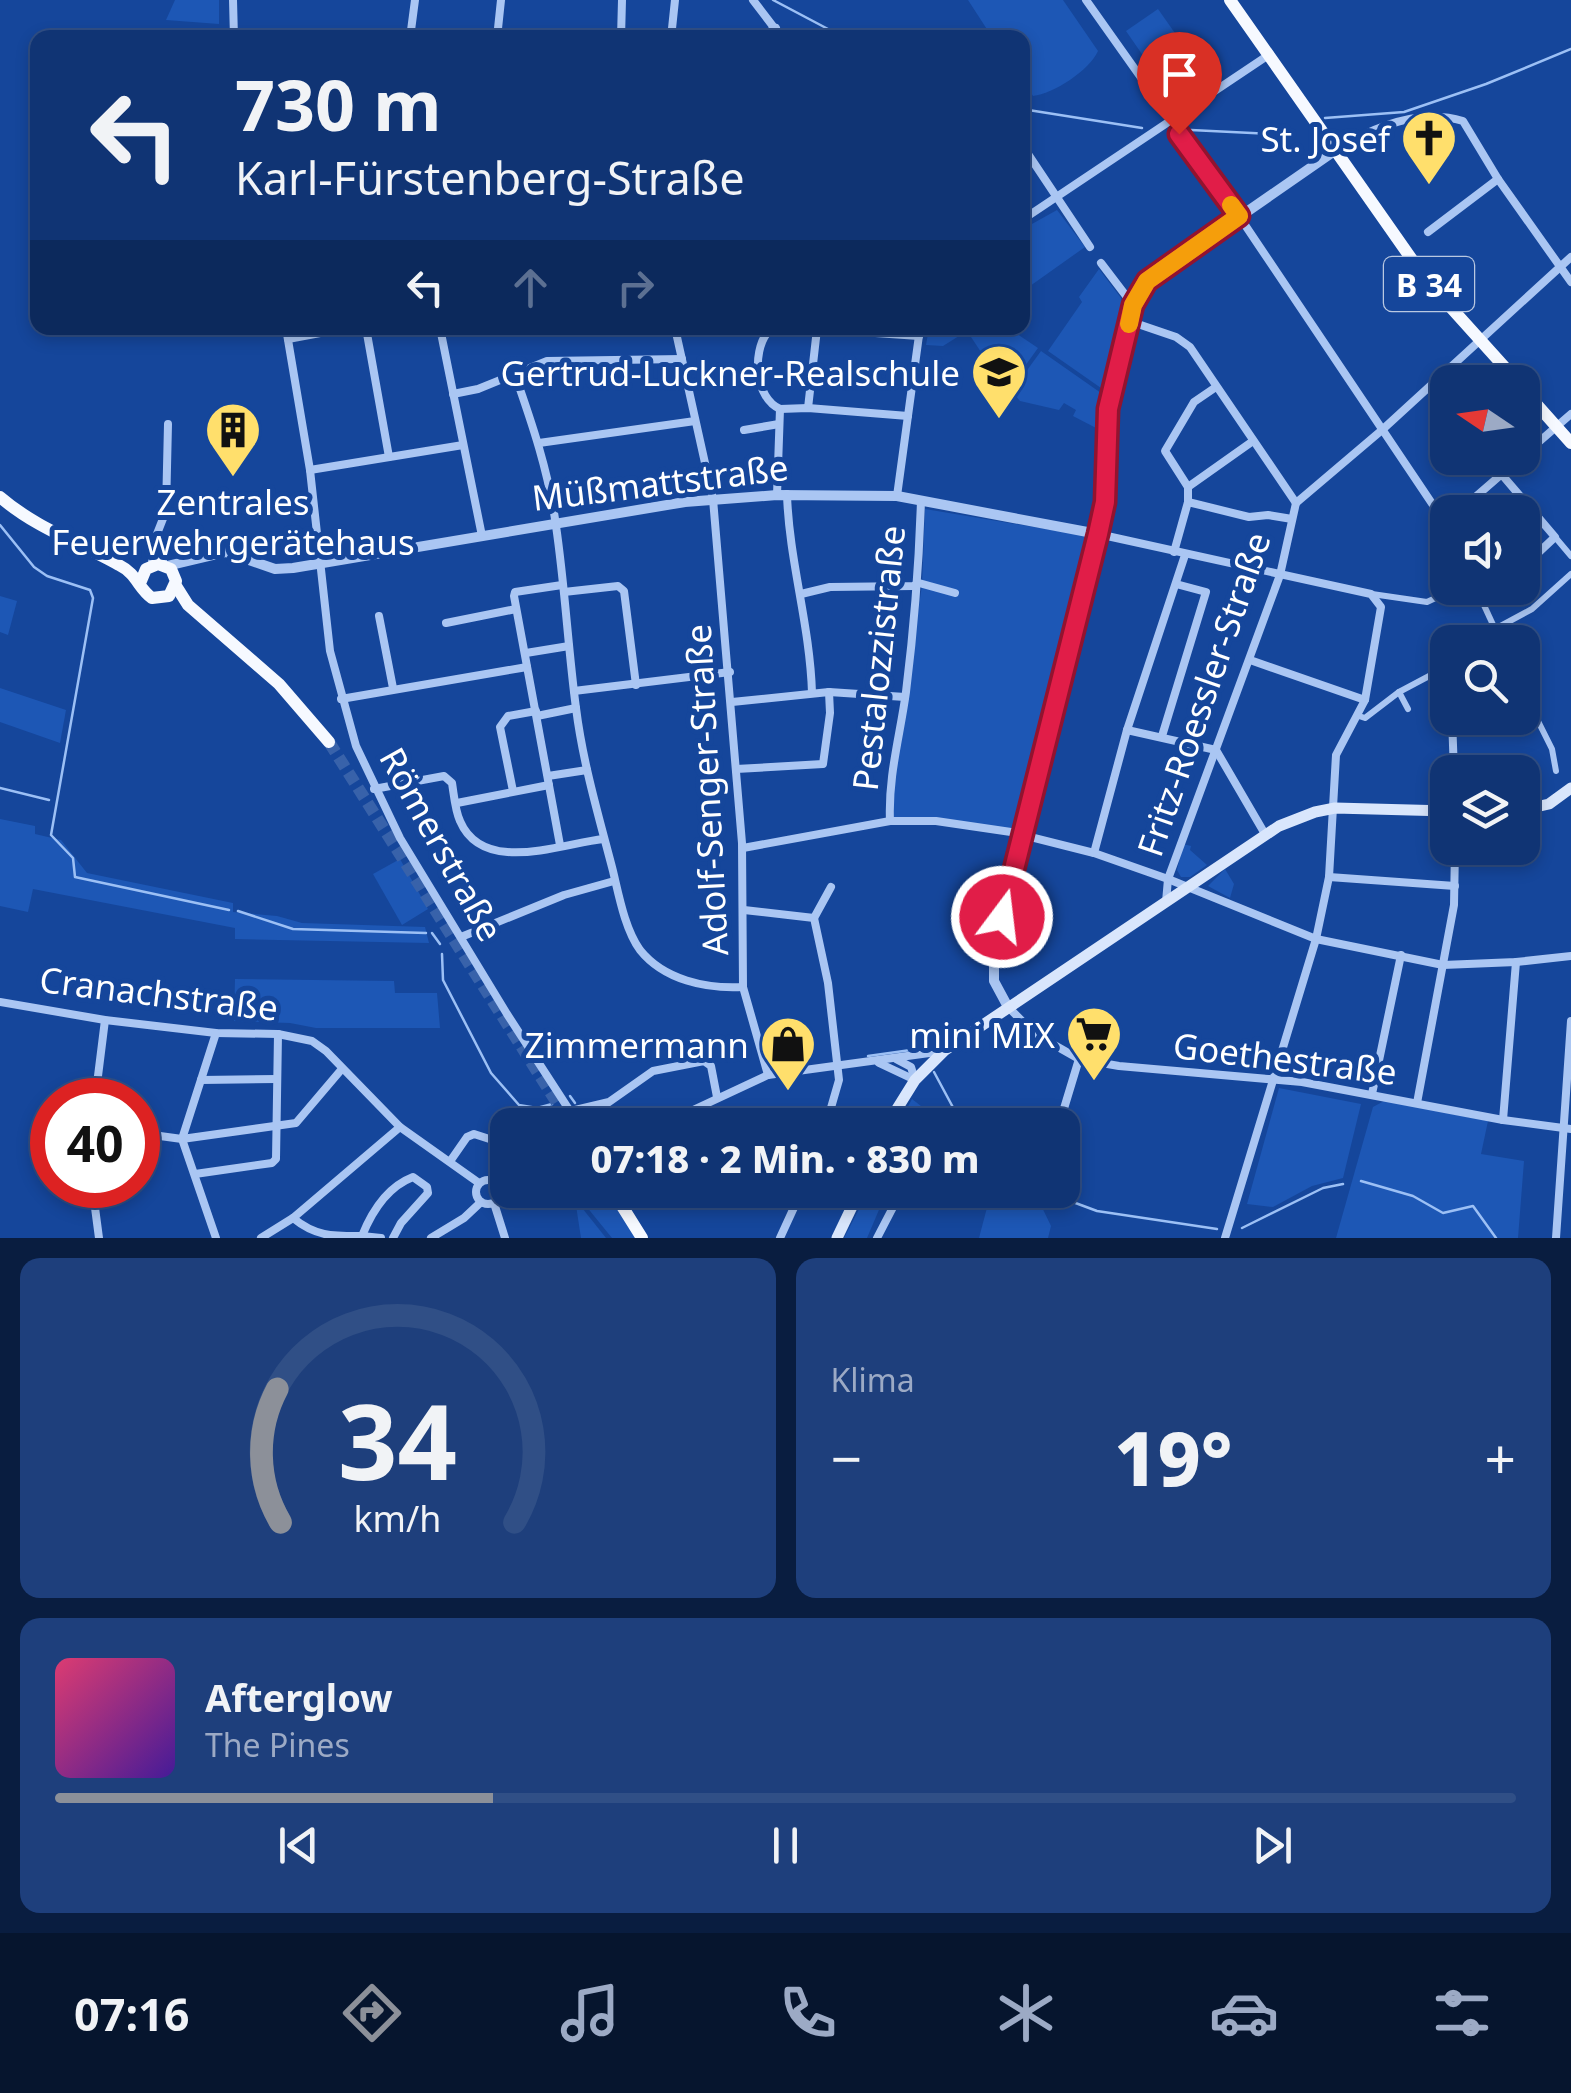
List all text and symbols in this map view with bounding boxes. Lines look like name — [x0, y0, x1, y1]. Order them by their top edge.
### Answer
pin — [1137, 32, 1222, 135]
icon: arrive — [1152, 47, 1207, 102]
text: 730 m — [235, 56, 442, 152]
icon: left — [70, 70, 200, 200]
church icon: St. Josef — [1399, 108, 1459, 187]
place label: St. Josef — [1260, 115, 1392, 162]
text: Karl-Fürstenberg-Straße — [235, 147, 745, 208]
road number: B 34 — [1384, 257, 1474, 311]
icon: left — [398, 260, 453, 315]
icon: ahead — [503, 260, 558, 315]
icon: right — [608, 260, 663, 315]
school or university icon: Gertrud-Luckner-Realschule — [969, 342, 1029, 421]
place label: Gertrud-Luckner-Realschule — [500, 349, 960, 396]
north arrow — [1430, 365, 1540, 475]
map controls — [1430, 365, 1540, 865]
building icon: Zentrales Feuerwehrgerätehaus — [203, 400, 263, 479]
street label: Müßmattstraße — [529, 443, 791, 521]
place label: Zentrales Feuerwehrgerätehaus — [51, 478, 415, 565]
button: sound — [1430, 495, 1540, 605]
street label: Pestalozzistraße — [841, 523, 915, 793]
street label: Fritz-Roessler-Straße — [1125, 526, 1281, 862]
street label: Adolf-Senger-Straße — [674, 623, 738, 957]
button: search — [1430, 625, 1540, 735]
street label: Römerstraße — [369, 739, 515, 949]
button: layers — [1430, 755, 1540, 865]
position arrow — [950, 865, 1054, 969]
street label: Cranachstraße — [37, 955, 281, 1031]
supermarket icon: mini MIX — [1064, 1004, 1124, 1083]
place label: mini MIX — [909, 1011, 1055, 1058]
shop icon: Zimmermann — [758, 1014, 818, 1093]
place label: Zimmermann — [525, 1021, 749, 1068]
street label: Goethestraße — [1170, 1021, 1400, 1095]
speed limit sign: 40 — [30, 1078, 160, 1208]
text: 07:18 · 2 Min. · 830 m — [591, 1132, 979, 1184]
text: Klima — [831, 1358, 915, 1401]
text: 34 — [338, 1369, 457, 1510]
text: 19° — [1114, 1406, 1232, 1508]
text: − — [831, 1420, 862, 1495]
text: + — [1485, 1420, 1516, 1495]
text: km/h — [354, 1494, 442, 1542]
text: Afterglow — [205, 1671, 393, 1723]
text: The Pines — [205, 1723, 350, 1766]
icon: previous — [271, 1818, 326, 1873]
icon: pause — [758, 1818, 813, 1873]
icon: next — [1245, 1818, 1300, 1873]
icon: directions — [337, 1978, 407, 2048]
icon: music — [555, 1978, 625, 2048]
icon: phone — [773, 1978, 843, 2048]
icon: climate — [991, 1978, 1061, 2048]
icon: car — [1209, 1978, 1279, 2048]
icon: filters — [1427, 1978, 1497, 2048]
text: 07:16 — [74, 1983, 190, 2044]

